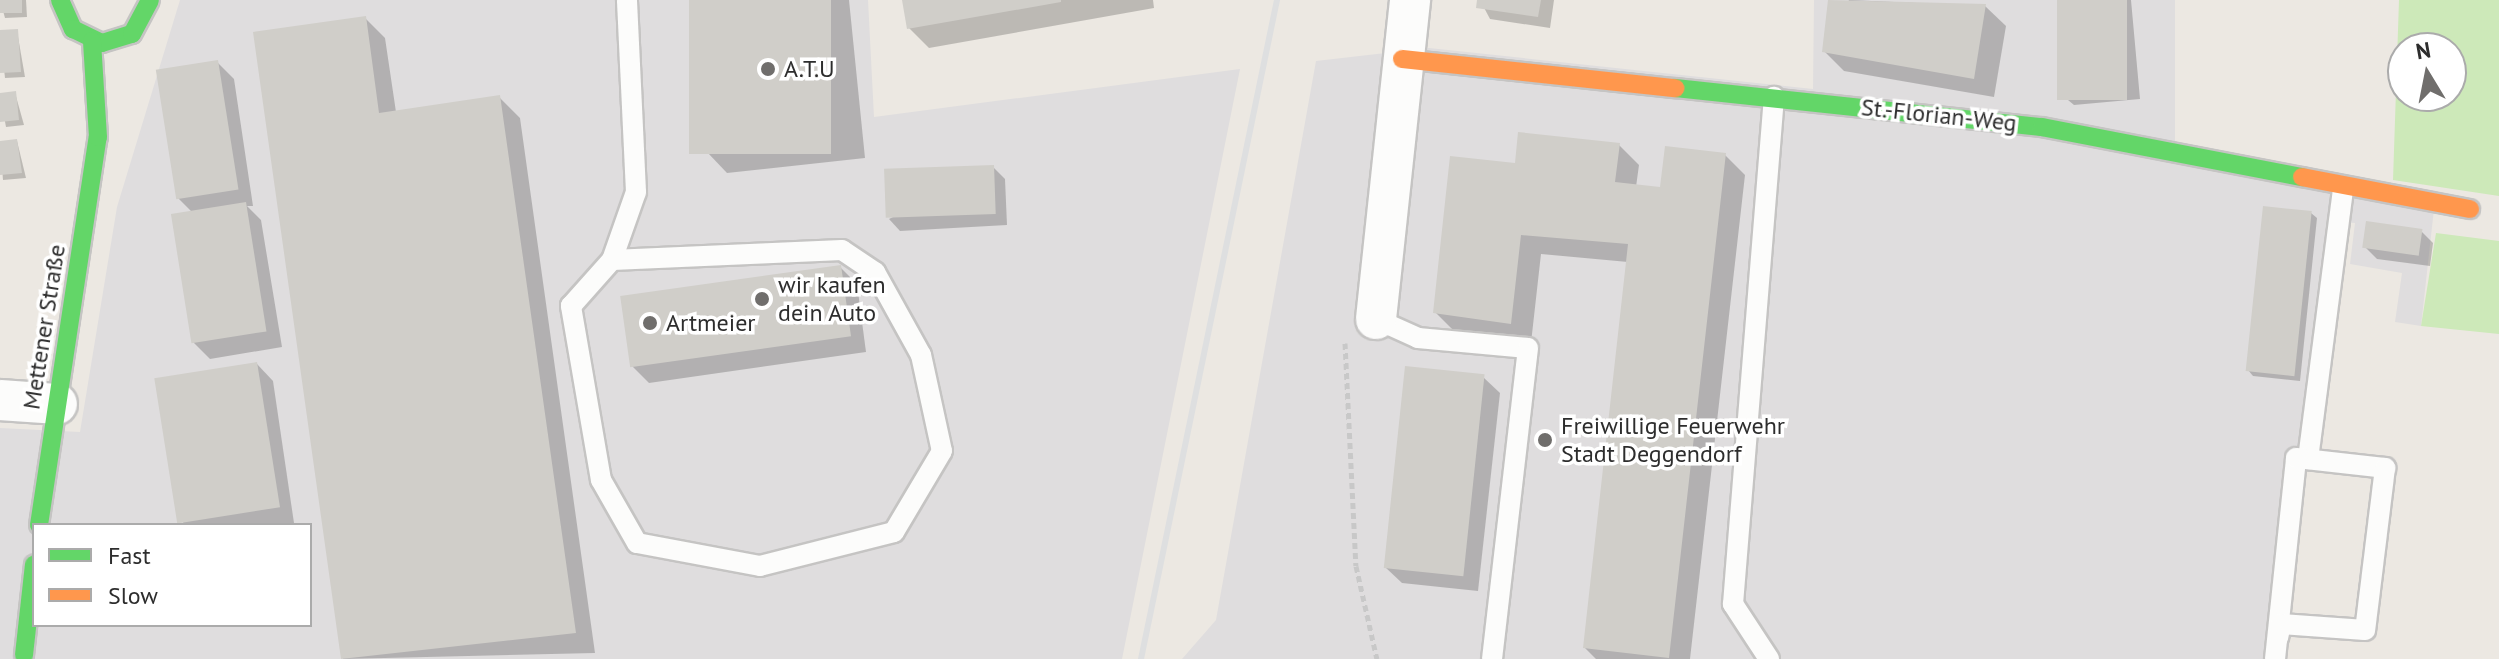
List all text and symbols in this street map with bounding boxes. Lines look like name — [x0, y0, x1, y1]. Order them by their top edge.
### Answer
north arrow — [2387, 32, 2467, 112]
text: N — [2414, 35, 2433, 65]
place label: A.T.U — [784, 55, 835, 83]
marker: A.T.U — [759, 60, 777, 78]
street label: St.-Florian-Weg — [1860, 93, 2018, 137]
street label: Mettener Straße — [17, 242, 71, 412]
place label: wir kaufen dein Auto — [778, 271, 886, 327]
marker: wir kaufen dein Auto — [753, 290, 771, 308]
place label: Artmeier — [666, 309, 756, 337]
marker: Artmeier — [641, 314, 659, 332]
place label: Freiwillige Feuerwehr Stadt Deggendorf — [1561, 412, 1785, 468]
marker: Freiwillige Feuerwehr Stadt Deggendorf — [1536, 431, 1554, 449]
legend — [32, 523, 312, 627]
text: Fast — [108, 540, 151, 571]
text: Slow — [108, 580, 158, 611]

